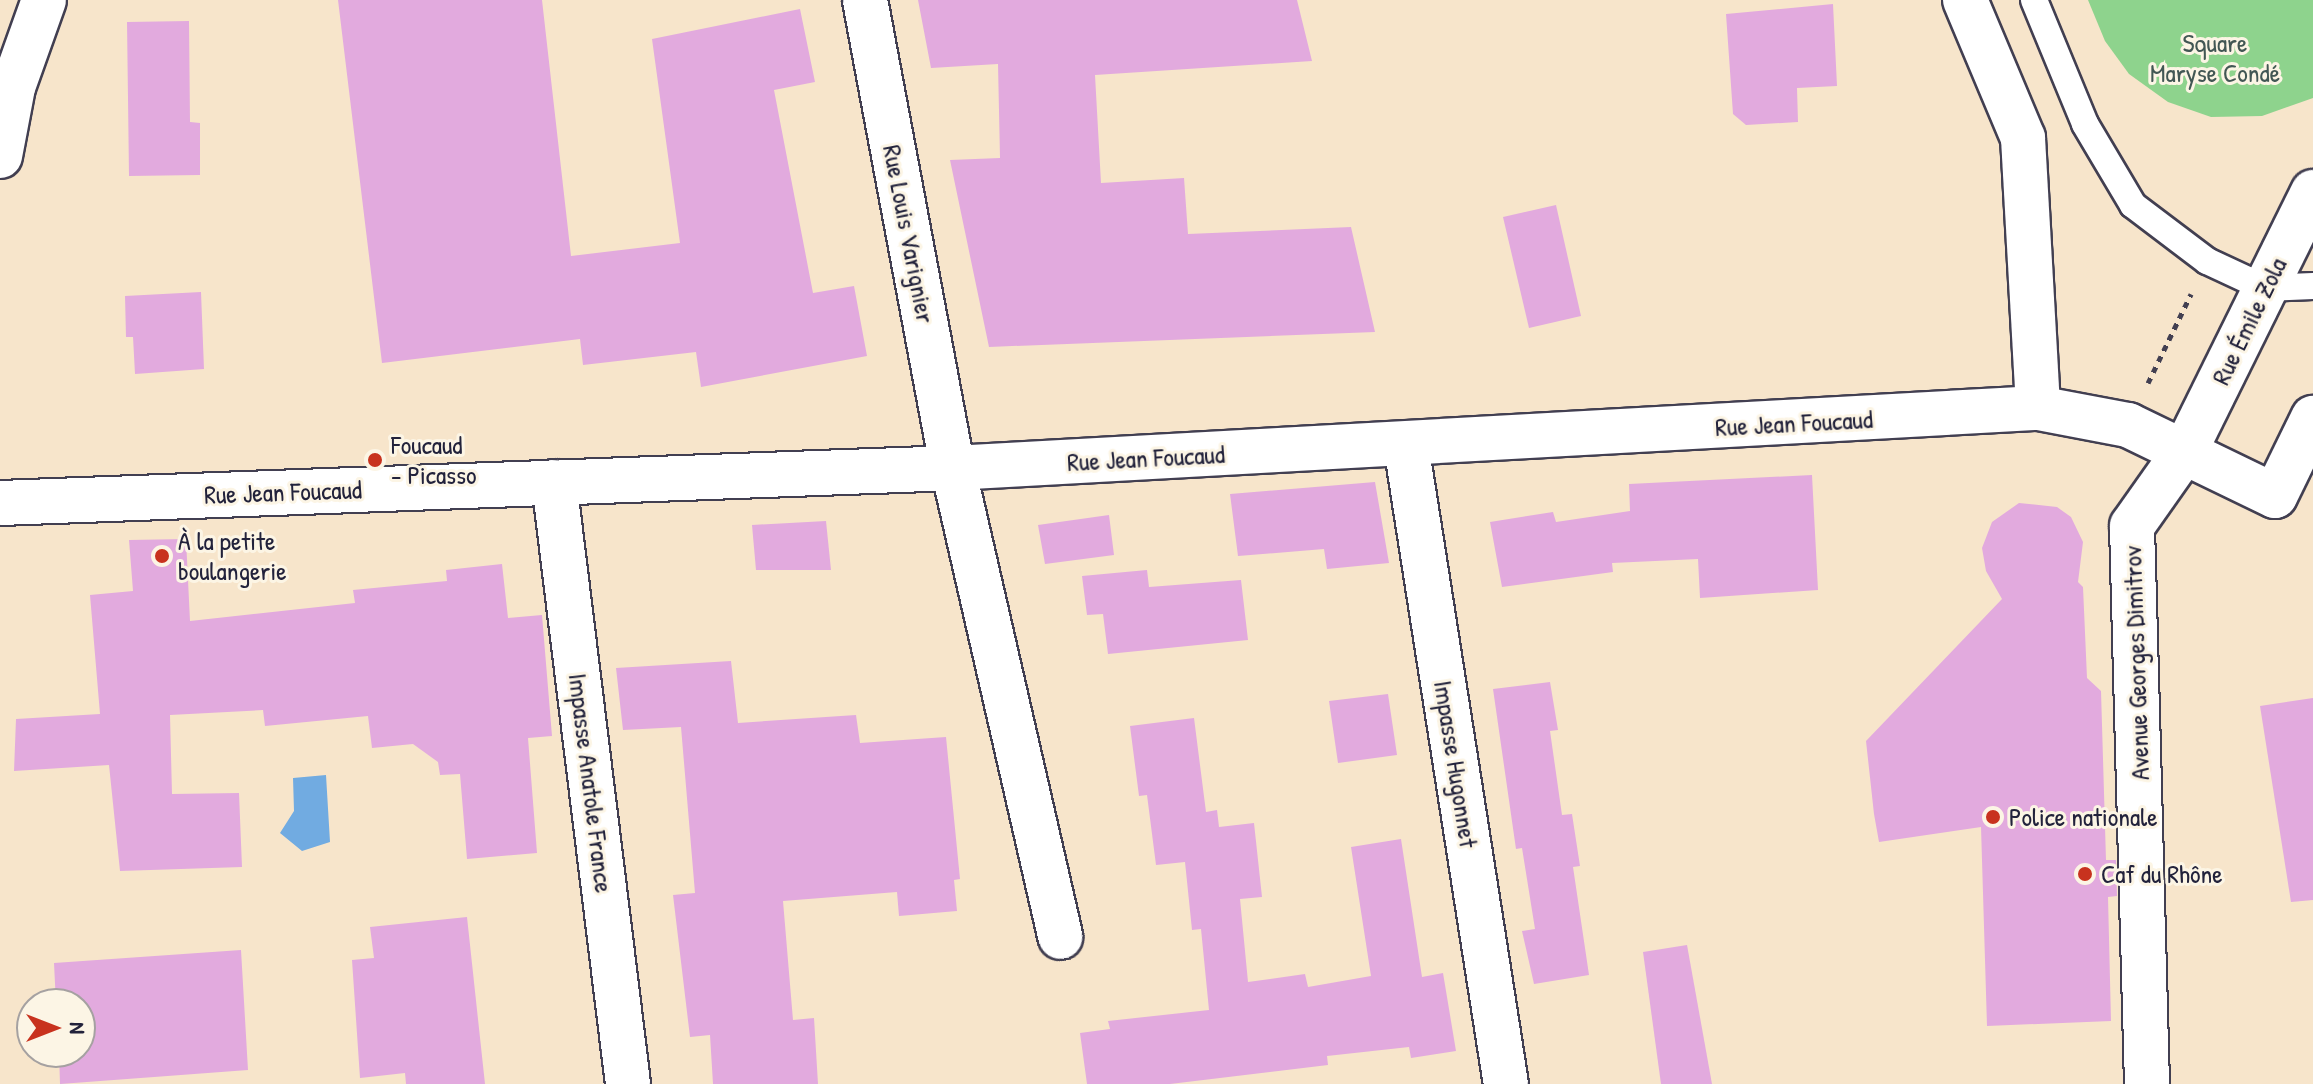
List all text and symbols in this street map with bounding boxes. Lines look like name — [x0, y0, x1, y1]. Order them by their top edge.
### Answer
park label: Square Maryse Condé — [2150, 27, 2280, 88]
street label: Rue Louis Varignier — [876, 142, 942, 326]
street label: Rue Émile Zola — [2205, 252, 2293, 390]
street label: Rue Jean Foucaud — [1714, 403, 1874, 443]
place label: Foucaud - Picasso — [391, 429, 477, 490]
street label: Rue Jean Foucaud — [1066, 438, 1226, 478]
marker: Foucaud - Picasso — [366, 451, 384, 469]
street label: Rue Jean Foucaud — [204, 474, 362, 510]
place label: À la petite boulangerie — [178, 525, 287, 586]
street label: Avenue Georges Dimitrov — [2116, 545, 2156, 781]
marker: À la petite boulangerie — [153, 547, 171, 565]
street label: Impasse Anatole France — [562, 671, 620, 895]
street label: Impasse Hugonnet — [1427, 678, 1485, 850]
place label: Police nationale — [2009, 801, 2158, 833]
marker: Police nationale — [1984, 808, 2002, 826]
place label: Caf du Rhône — [2101, 858, 2223, 890]
marker: Caf du Rhône — [2076, 865, 2094, 883]
north arrow — [16, 988, 96, 1068]
text: N — [63, 1022, 93, 1034]

